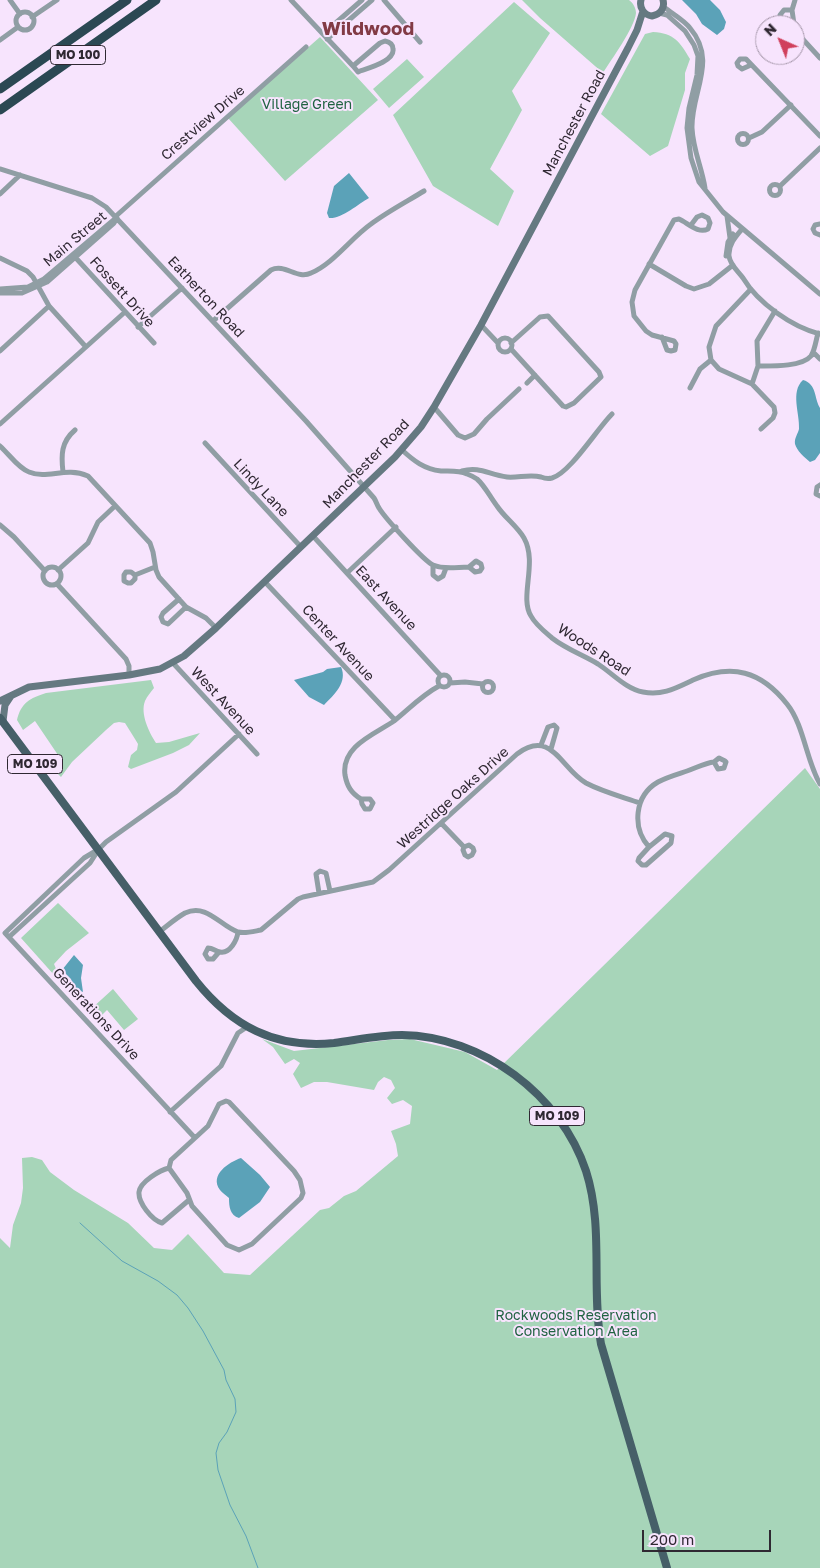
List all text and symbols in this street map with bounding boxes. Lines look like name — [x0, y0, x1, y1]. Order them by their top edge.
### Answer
north arrow — [755, 15, 805, 65]
district label: Wildwood — [322, 18, 414, 40]
text: N — [760, 20, 780, 39]
road number: MO 100 — [50, 46, 106, 64]
street label: Manchester Road — [539, 67, 609, 179]
street label: Crestview Drive — [158, 82, 248, 164]
park label: Village Green — [262, 97, 352, 113]
street label: Main Street — [40, 208, 110, 270]
street label: Fossett Drive — [86, 253, 158, 331]
street label: Eatherton Road — [164, 253, 248, 341]
street label: Manchester Road — [319, 416, 413, 512]
street label: Lindy Lane — [230, 456, 292, 520]
street label: East Avenue — [352, 562, 420, 634]
street label: Center Avenue — [298, 601, 378, 685]
street label: Woods Road — [554, 620, 634, 680]
street label: West Avenue — [187, 663, 259, 739]
street label: Westridge Oaks Drive — [394, 744, 512, 852]
road number: MO 109 — [8, 754, 62, 774]
street label: Generations Drive — [49, 964, 143, 1064]
road number: MO 109 — [530, 1106, 584, 1126]
park label: Rockwoods Reservation Conservation Area — [495, 1308, 657, 1340]
scale bar — [645, 1520, 774, 1552]
text: 200 m — [650, 1530, 694, 1548]

